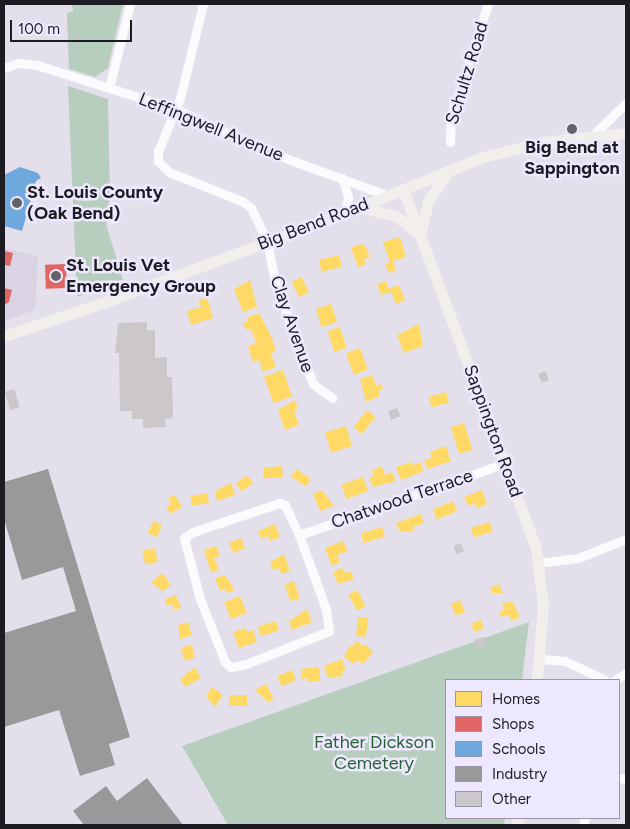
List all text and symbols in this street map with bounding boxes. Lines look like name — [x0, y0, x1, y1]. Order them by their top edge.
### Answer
scale bar — [12, 10, 135, 42]
street label: Schultz Road — [441, 19, 493, 127]
text: 100 m — [18, 20, 60, 38]
street label: Leffingwell Avenue — [135, 88, 287, 166]
marker: Big Bend at Sappington — [566, 123, 578, 135]
place label: Big Bend at Sappington — [524, 137, 620, 180]
place label: St. Louis County (Oak Bend) — [27, 182, 163, 224]
street label: Big Bend Road — [254, 193, 372, 255]
marker: St. Louis County (Oak Bend) — [11, 197, 23, 209]
place label: St. Louis Vet Emergency Group — [66, 255, 216, 298]
marker: St. Louis Vet Emergency Group — [50, 270, 62, 282]
street label: Clay Avenue — [265, 273, 319, 375]
street label: Sappington Road — [459, 362, 527, 500]
street label: Chatwood Terrace — [328, 465, 476, 533]
legend — [445, 679, 620, 819]
text: Homes — [492, 690, 540, 708]
text: Shops — [492, 715, 534, 733]
park label: Father Dickson Cemetery — [314, 732, 434, 774]
text: Schools — [492, 740, 545, 758]
text: Industry — [492, 765, 547, 783]
text: Other — [492, 790, 531, 808]

